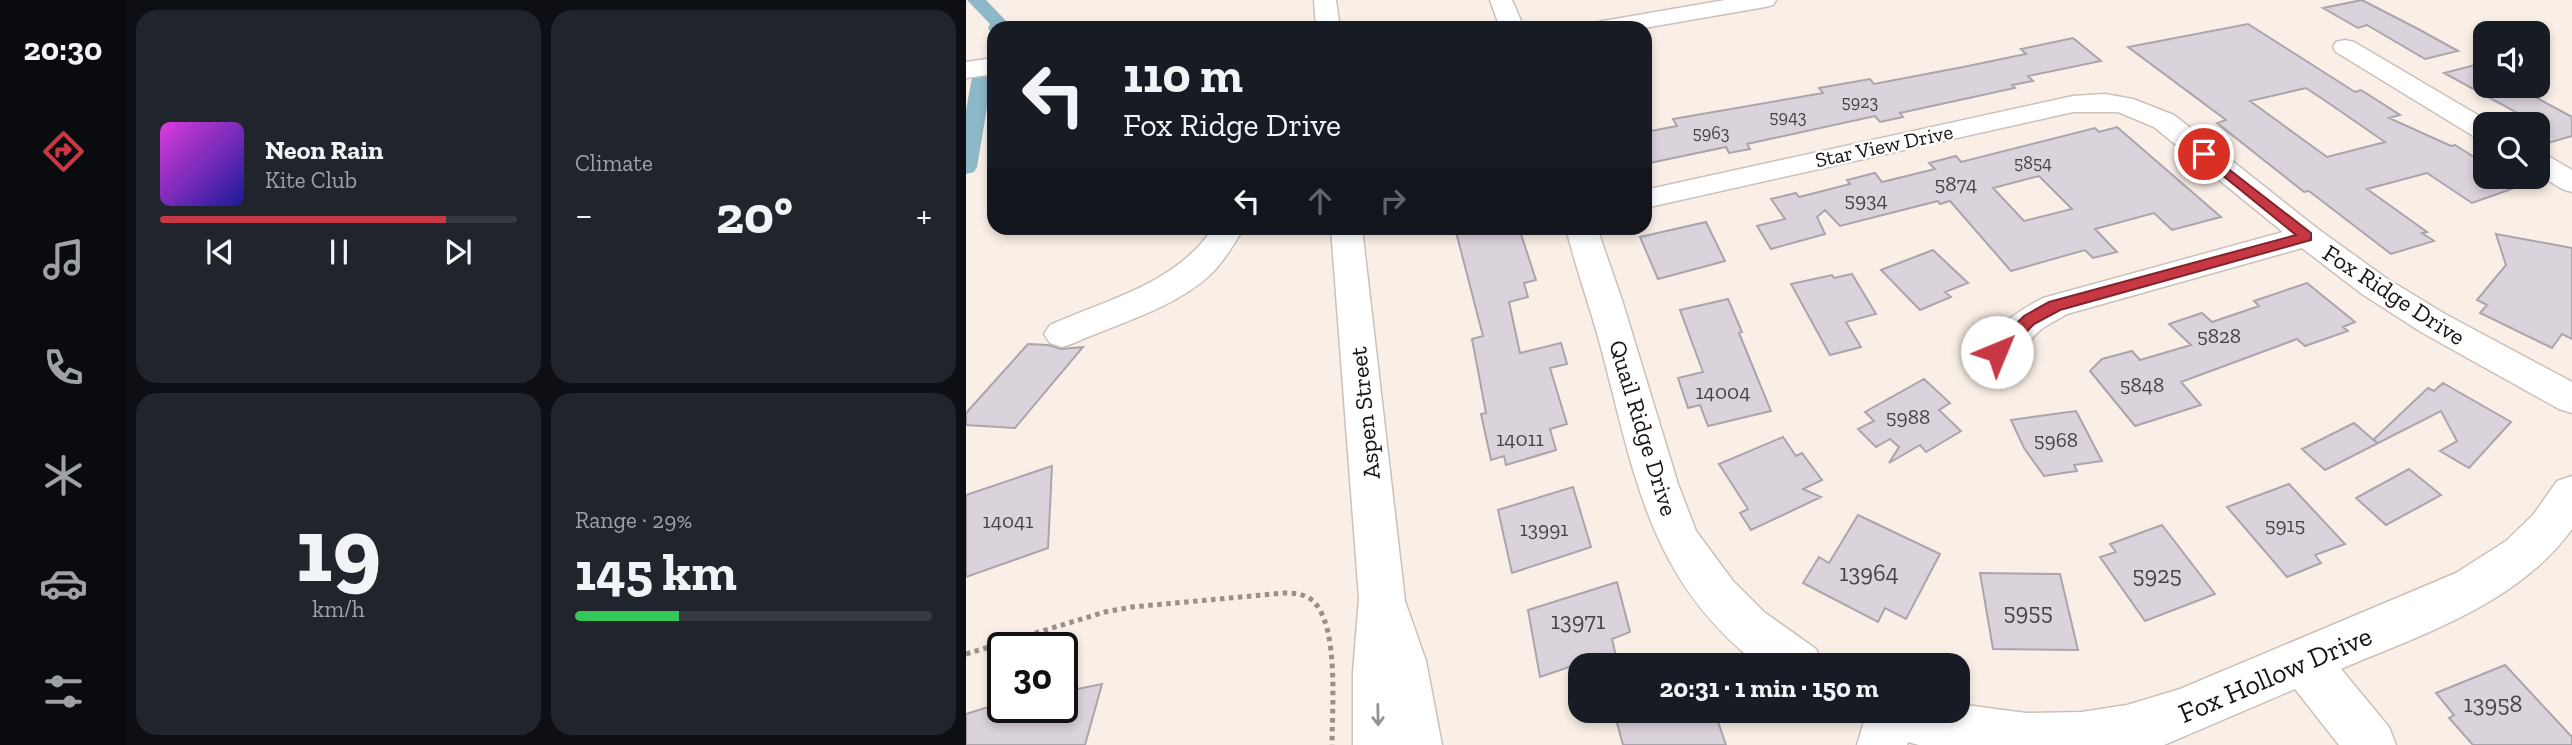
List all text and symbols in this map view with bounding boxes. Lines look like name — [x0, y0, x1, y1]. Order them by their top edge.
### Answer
map controls — [2473, 21, 2550, 189]
button: sound — [2473, 21, 2550, 98]
text: 20:30 — [23, 30, 103, 68]
text: 110 m — [1123, 46, 1243, 105]
icon: left — [1008, 49, 1099, 140]
house number: 5923 — [1842, 91, 1879, 113]
text: Fox Ridge Drive — [1123, 106, 1341, 144]
house number: 5943 — [1769, 106, 1807, 128]
button: search — [2473, 112, 2550, 189]
street label: Star View Drive — [1813, 119, 1955, 172]
house number: 5963 — [1692, 122, 1730, 144]
pin — [2174, 124, 2234, 184]
icon: directions — [39, 127, 88, 176]
text: Neon Rain — [265, 134, 383, 166]
icon: arrive — [2185, 135, 2223, 173]
text: Climate — [575, 149, 653, 177]
house number: 5854 — [2014, 152, 2052, 174]
text: Kite Club — [265, 166, 357, 194]
house number: 5874 — [1935, 171, 1977, 196]
icon: left — [1228, 182, 1266, 220]
icon: ahead — [1301, 182, 1339, 220]
icon: right — [1374, 182, 1412, 220]
text: 20° — [716, 184, 793, 246]
house number: 5934 — [1844, 187, 1888, 212]
text: − — [575, 192, 593, 238]
text: + — [916, 192, 932, 238]
icon: previous — [201, 233, 239, 271]
icon: pause — [320, 233, 358, 271]
icon: next — [439, 233, 477, 271]
icon: music — [39, 235, 88, 284]
street label: Fox Ridge Drive — [2318, 238, 2471, 351]
position arrow — [1960, 315, 2034, 389]
house number: 5828 — [2197, 323, 2241, 348]
street label: Quail Ridge Drive — [1603, 336, 1684, 519]
icon: phone — [39, 343, 88, 392]
street label: Aspen Street — [1343, 345, 1386, 481]
house number: 5848 — [2120, 372, 2164, 397]
house number: 14004 — [1696, 379, 1750, 404]
house number: 5988 — [1886, 404, 1930, 429]
house number: 14011 — [1496, 426, 1544, 451]
house number: 5968 — [2034, 427, 2078, 452]
icon: climate — [39, 451, 88, 500]
text: 19 — [296, 495, 381, 604]
text: Range · 29% — [575, 506, 692, 534]
house number: 14041 — [983, 508, 1033, 533]
house number: 5915 — [2265, 512, 2305, 537]
house number: 13991 — [1520, 516, 1568, 541]
text: 145 km — [575, 541, 737, 603]
house number: 13964 — [1839, 558, 1899, 587]
icon: car — [39, 559, 88, 608]
house number: 5925 — [2132, 560, 2182, 589]
text: km/h — [312, 595, 365, 623]
house number: 5955 — [2003, 597, 2053, 626]
house number: 13971 — [1551, 606, 1605, 635]
street label: Fox Hollow Drive — [2174, 619, 2377, 730]
speed limit sign: 30 — [987, 632, 1078, 723]
icon: filters — [39, 667, 88, 716]
text: 20:31 · 1 min · 150 m — [1659, 672, 1879, 704]
house number: 13958 — [2464, 689, 2522, 718]
one-way arrow — [1371, 703, 1384, 726]

